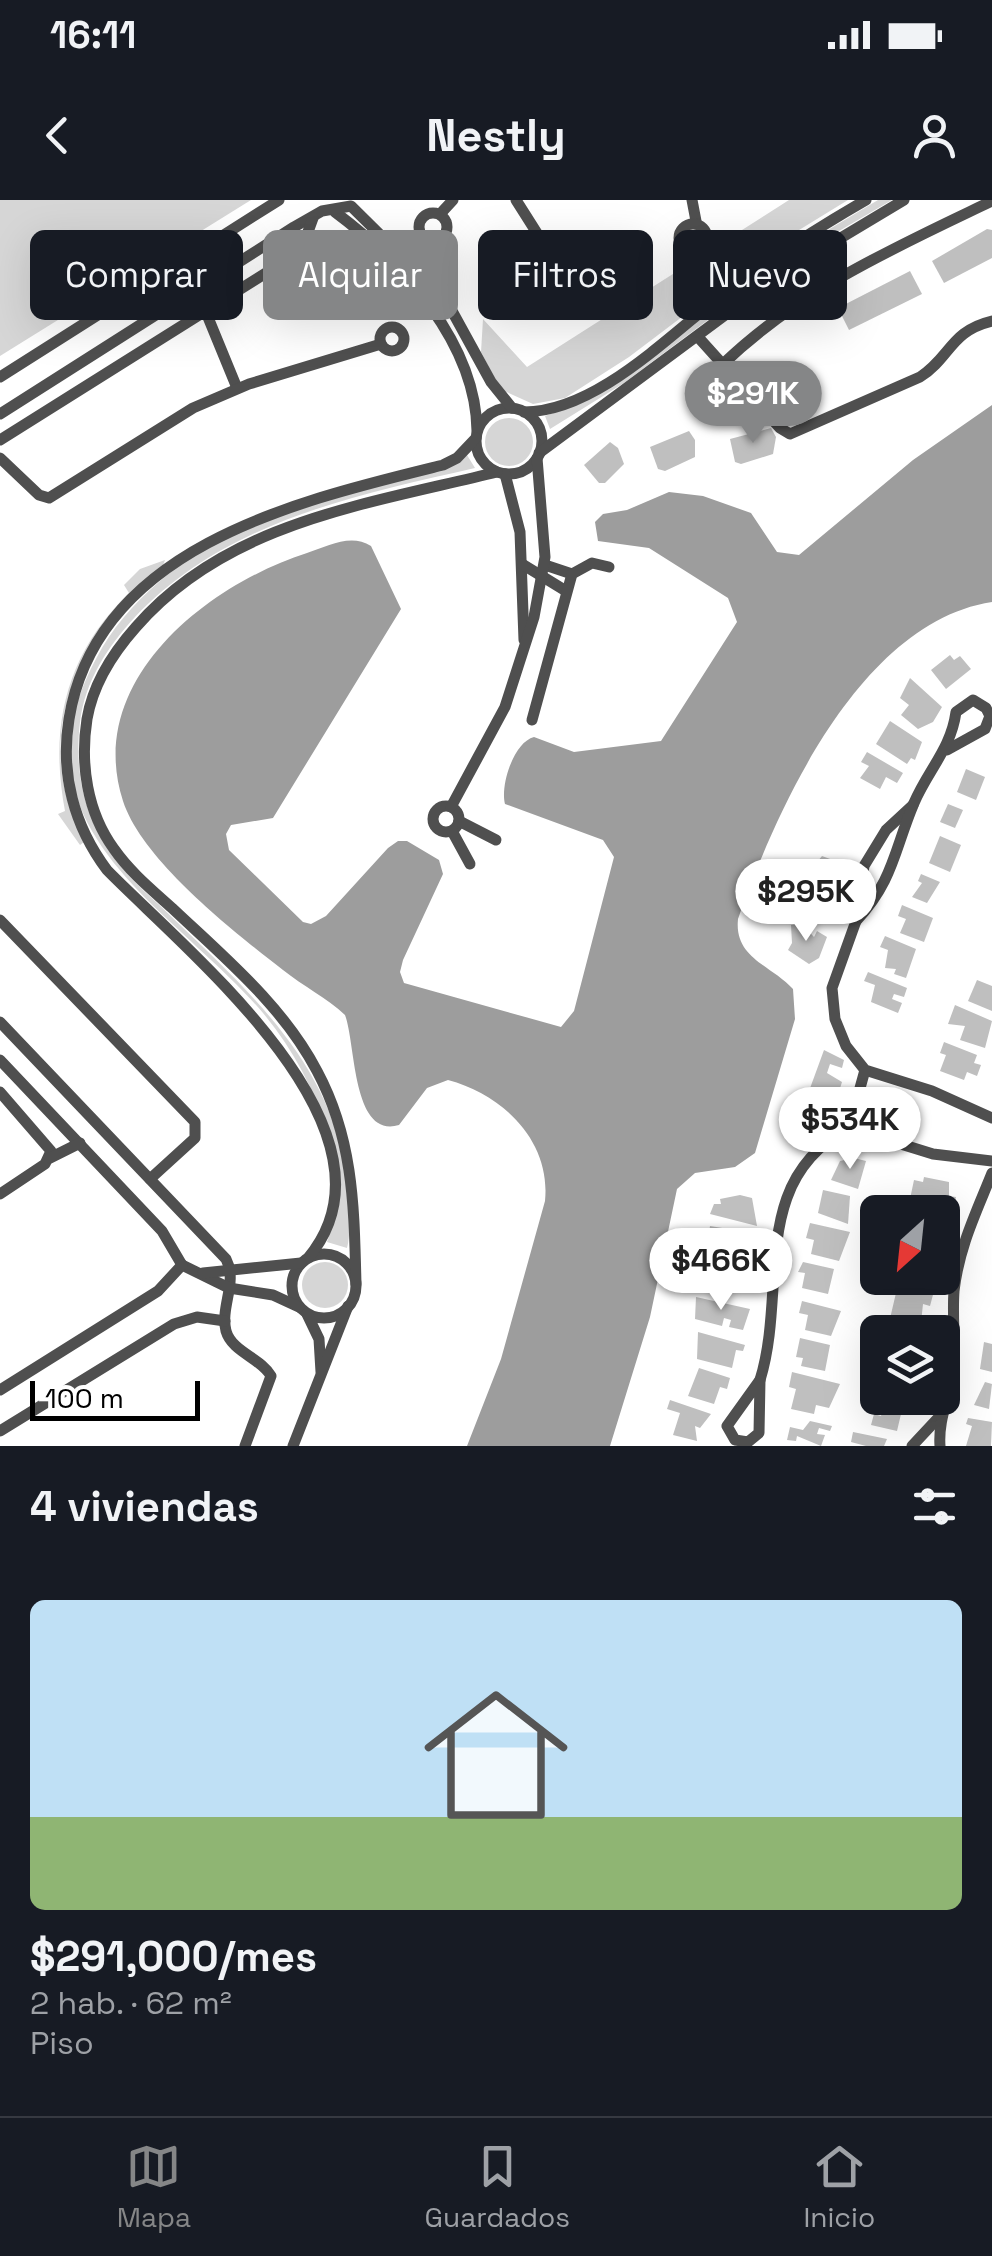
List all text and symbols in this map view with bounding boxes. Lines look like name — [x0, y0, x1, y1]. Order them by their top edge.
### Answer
text: 16:11 — [50, 11, 136, 59]
text: Nestly — [426, 107, 566, 164]
icon: back — [30, 108, 85, 163]
icon: person — [907, 108, 962, 163]
chip: Comprar — [30, 230, 243, 320]
chip: Alquilar — [263, 230, 458, 320]
chip: Filtros — [478, 230, 653, 320]
chip: Nuevo — [673, 230, 847, 320]
pin: $291K — [683, 361, 823, 446]
text: $291K — [707, 373, 799, 413]
pin: $295K — [736, 859, 876, 944]
text: $295K — [757, 871, 855, 911]
pin: $534K — [780, 1087, 920, 1172]
text: $534K — [801, 1099, 899, 1139]
north arrow — [860, 1195, 960, 1295]
map controls — [860, 1195, 960, 1415]
pin: $466K — [651, 1228, 791, 1313]
text: $466K — [671, 1240, 771, 1280]
button: layers — [860, 1315, 960, 1415]
scale bar — [30, 1376, 200, 1420]
text: 100 m — [45, 1380, 124, 1416]
icon: filters — [907, 1479, 962, 1534]
text: 4 viviendas — [30, 1480, 259, 1533]
icon: home — [406, 1665, 586, 1845]
text: $291,000/mes — [30, 1930, 317, 1983]
text: 2 hab. · 62 m² — [30, 1983, 232, 2023]
text: Piso — [30, 2023, 94, 2063]
tab: Mapa — [117, 2139, 191, 2235]
tab: Guardados — [425, 2139, 570, 2235]
tab: Inicio — [804, 2139, 875, 2235]

